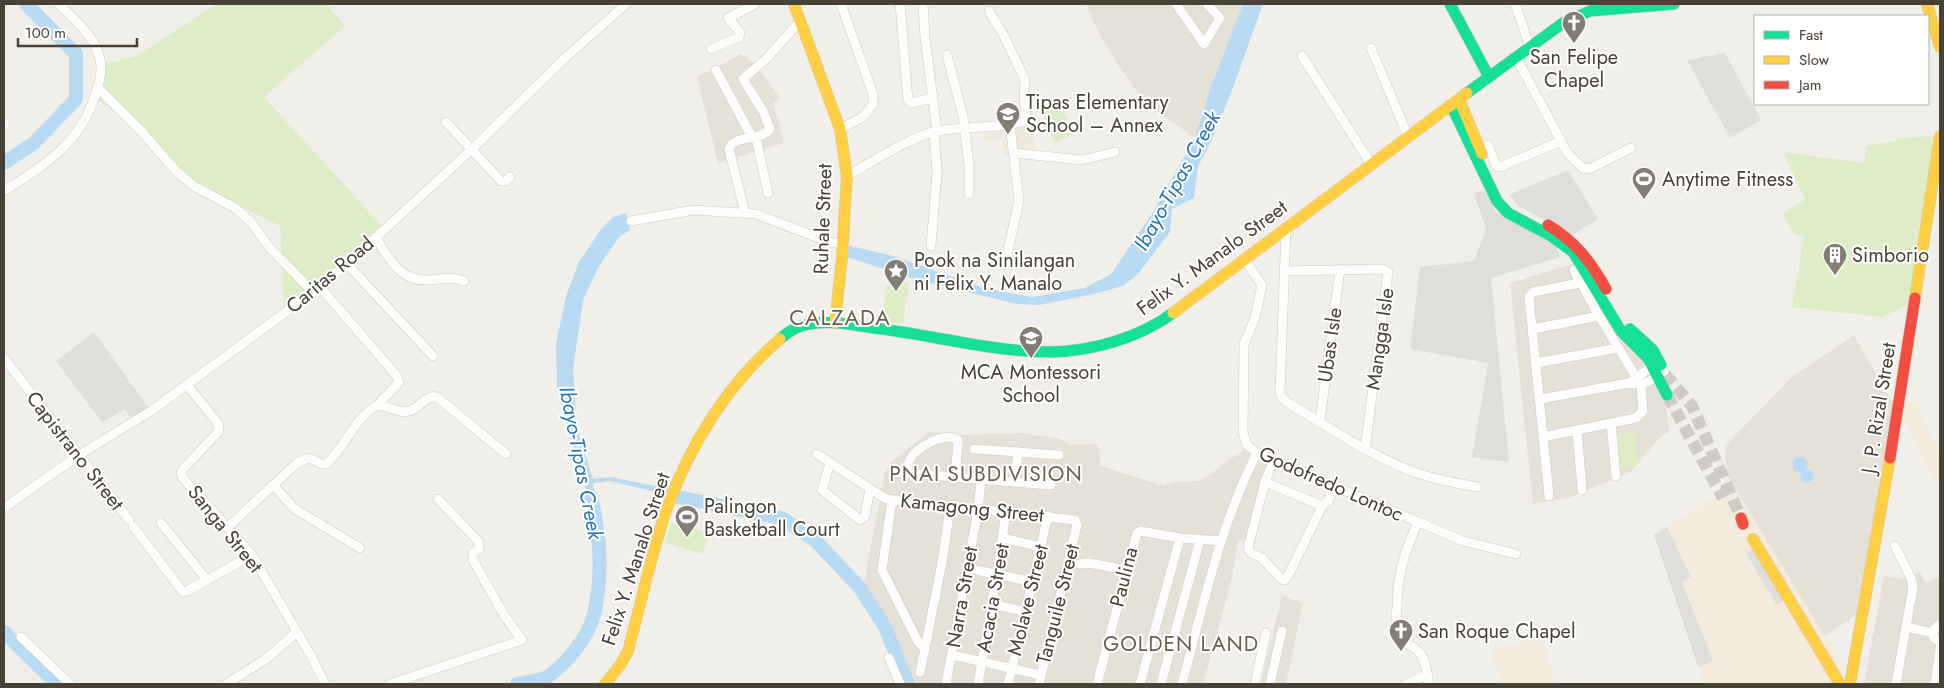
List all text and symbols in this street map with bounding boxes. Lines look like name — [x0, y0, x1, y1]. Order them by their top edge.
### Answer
church icon: San Felipe Chapel — [1561, 10, 1587, 44]
scale bar — [18, 15, 136, 47]
legend — [1754, 15, 1929, 105]
text: 100 m — [25, 22, 66, 44]
text: Fast — [1799, 24, 1823, 46]
place label: San Felipe Chapel — [1530, 43, 1618, 95]
text: Slow — [1799, 49, 1830, 71]
text: Jam — [1797, 74, 1822, 96]
place label: Tipas Elementary School – Annex — [1026, 88, 1169, 140]
school or university icon: Tipas Elementary School – Annex — [995, 101, 1021, 135]
water label: Ibayo-Tipas Creek — [1126, 105, 1228, 256]
street label: Ruhale Street — [807, 163, 839, 275]
place label: Anytime Fitness — [1662, 165, 1793, 194]
sports icon: Anytime Fitness — [1631, 166, 1657, 200]
street label: Felix Y. Manalo Street — [1131, 193, 1294, 323]
street label: Caritas Road — [280, 230, 380, 320]
place label: Simborio — [1852, 241, 1929, 270]
building icon: Simborio — [1822, 242, 1848, 276]
place label: Pook na Sinilangan ni Felix Y. Manalo — [914, 246, 1075, 298]
place icon: Pook na Sinilangan ni Felix Y. Manalo — [883, 258, 909, 292]
street label: Mangga Isle — [1359, 286, 1401, 392]
district label: CALZADA — [789, 301, 891, 333]
street label: Ubas Isle — [1310, 306, 1350, 384]
school or university icon: MCA Montessori School — [1018, 325, 1044, 359]
street label: J. P. Rizal Street — [1854, 340, 1904, 478]
place label: MCA Montessori School — [961, 358, 1101, 410]
water label: Ibayo-Tipas Creek — [551, 384, 611, 543]
street label: Capistrano Street — [19, 385, 131, 517]
street label: Godofredo Lontoc — [1254, 439, 1408, 529]
district label: PNAI SUBDIVISION — [889, 459, 1083, 489]
street label: Felix Y. Manalo Street — [594, 469, 678, 649]
street label: Sanga Street — [180, 479, 270, 579]
street label: Kamagong Street — [899, 486, 1045, 530]
place label: Palingon Basketball Court — [704, 492, 840, 544]
sports icon: Palingon Basketball Court — [674, 504, 700, 538]
street label: Acacia Street — [969, 541, 1017, 655]
street label: Molave Street — [1000, 541, 1056, 659]
street label: Tanguile Street — [1029, 541, 1087, 667]
street label: Narra Street — [939, 544, 985, 650]
street label: Paulina — [1103, 544, 1145, 610]
place label: San Roque Chapel — [1418, 617, 1576, 646]
church icon: San Roque Chapel — [1388, 618, 1414, 652]
district label: GOLDEN LAND — [1103, 629, 1259, 659]

